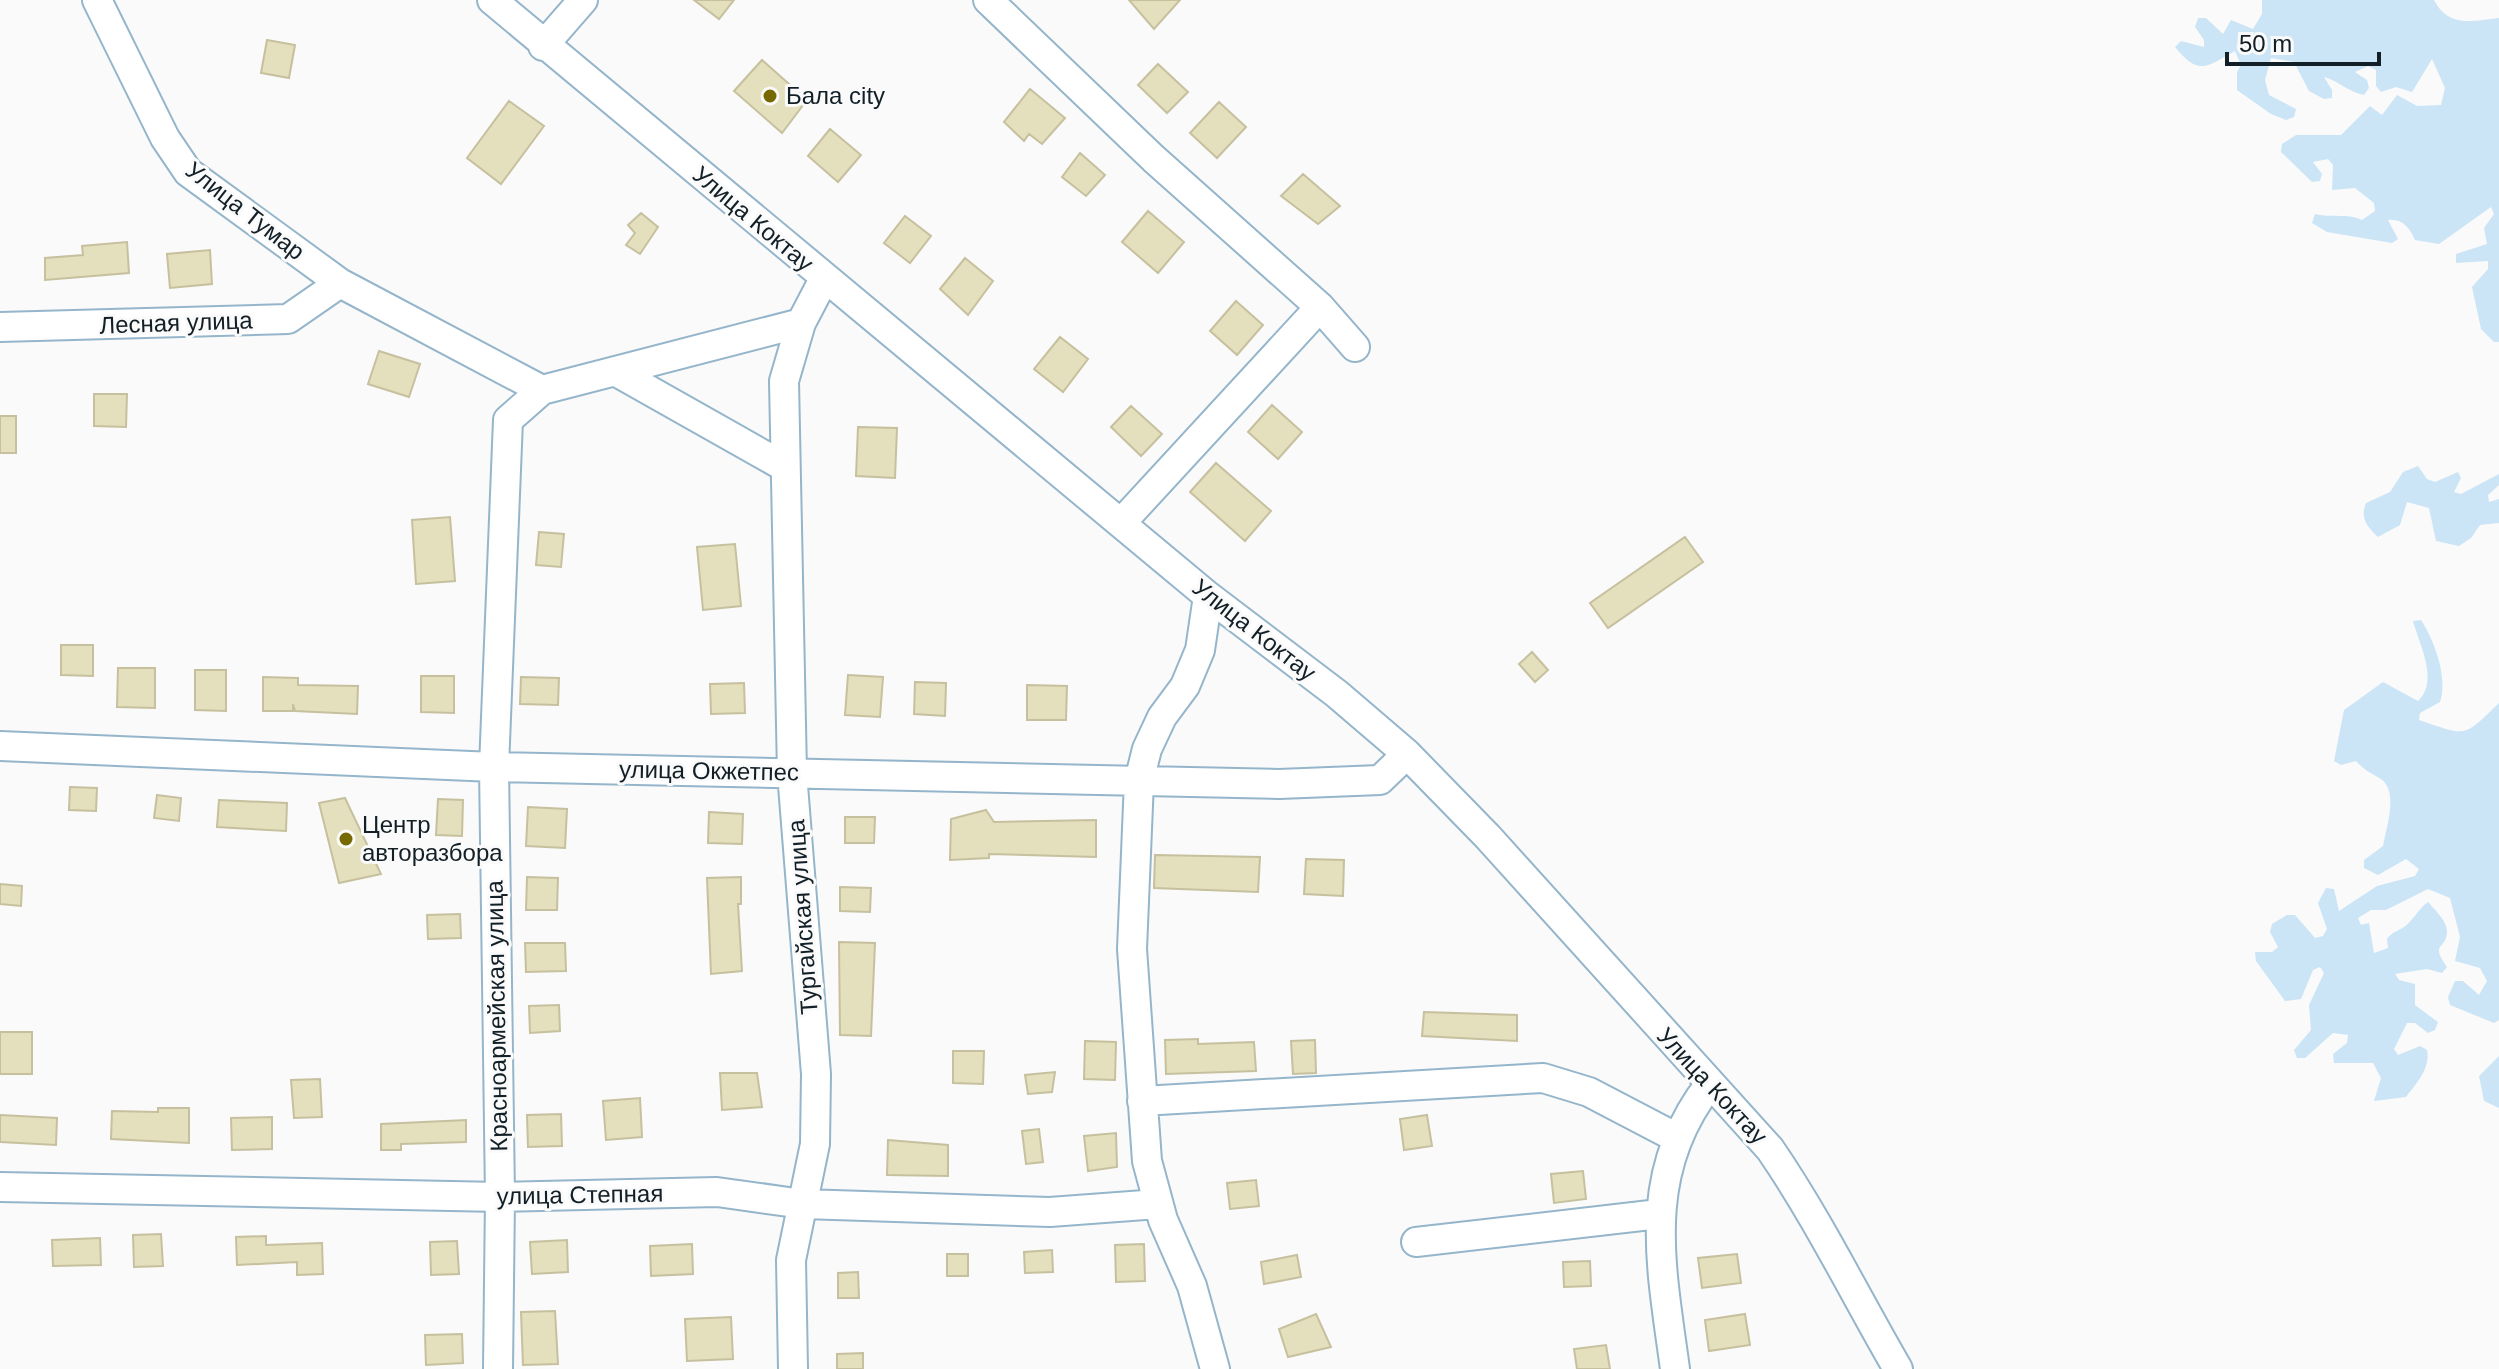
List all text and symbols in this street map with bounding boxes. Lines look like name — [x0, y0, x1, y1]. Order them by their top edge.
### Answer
scale bar — [2227, 16, 2379, 66]
text: 50 m — [2239, 30, 2292, 57]
place label: Бала city — [786, 82, 885, 109]
marker: Бала city — [761, 87, 779, 105]
street label: Улица Тумар — [181, 156, 310, 265]
street label: Улица Коктау — [688, 160, 819, 277]
street label: Лесная улица — [99, 306, 254, 339]
street label: Улица Коктау — [1187, 573, 1321, 686]
street label: улица Окжетпес — [619, 755, 799, 786]
place label: Центр авторазбора — [362, 811, 503, 866]
street label: Тургайская улица — [782, 818, 823, 1015]
marker: Центр авторазбора — [337, 830, 355, 848]
street label: Красноармейская улица — [481, 880, 512, 1152]
street label: Улица Коктау — [1652, 1022, 1773, 1149]
street label: улица Степная — [496, 1180, 664, 1209]

